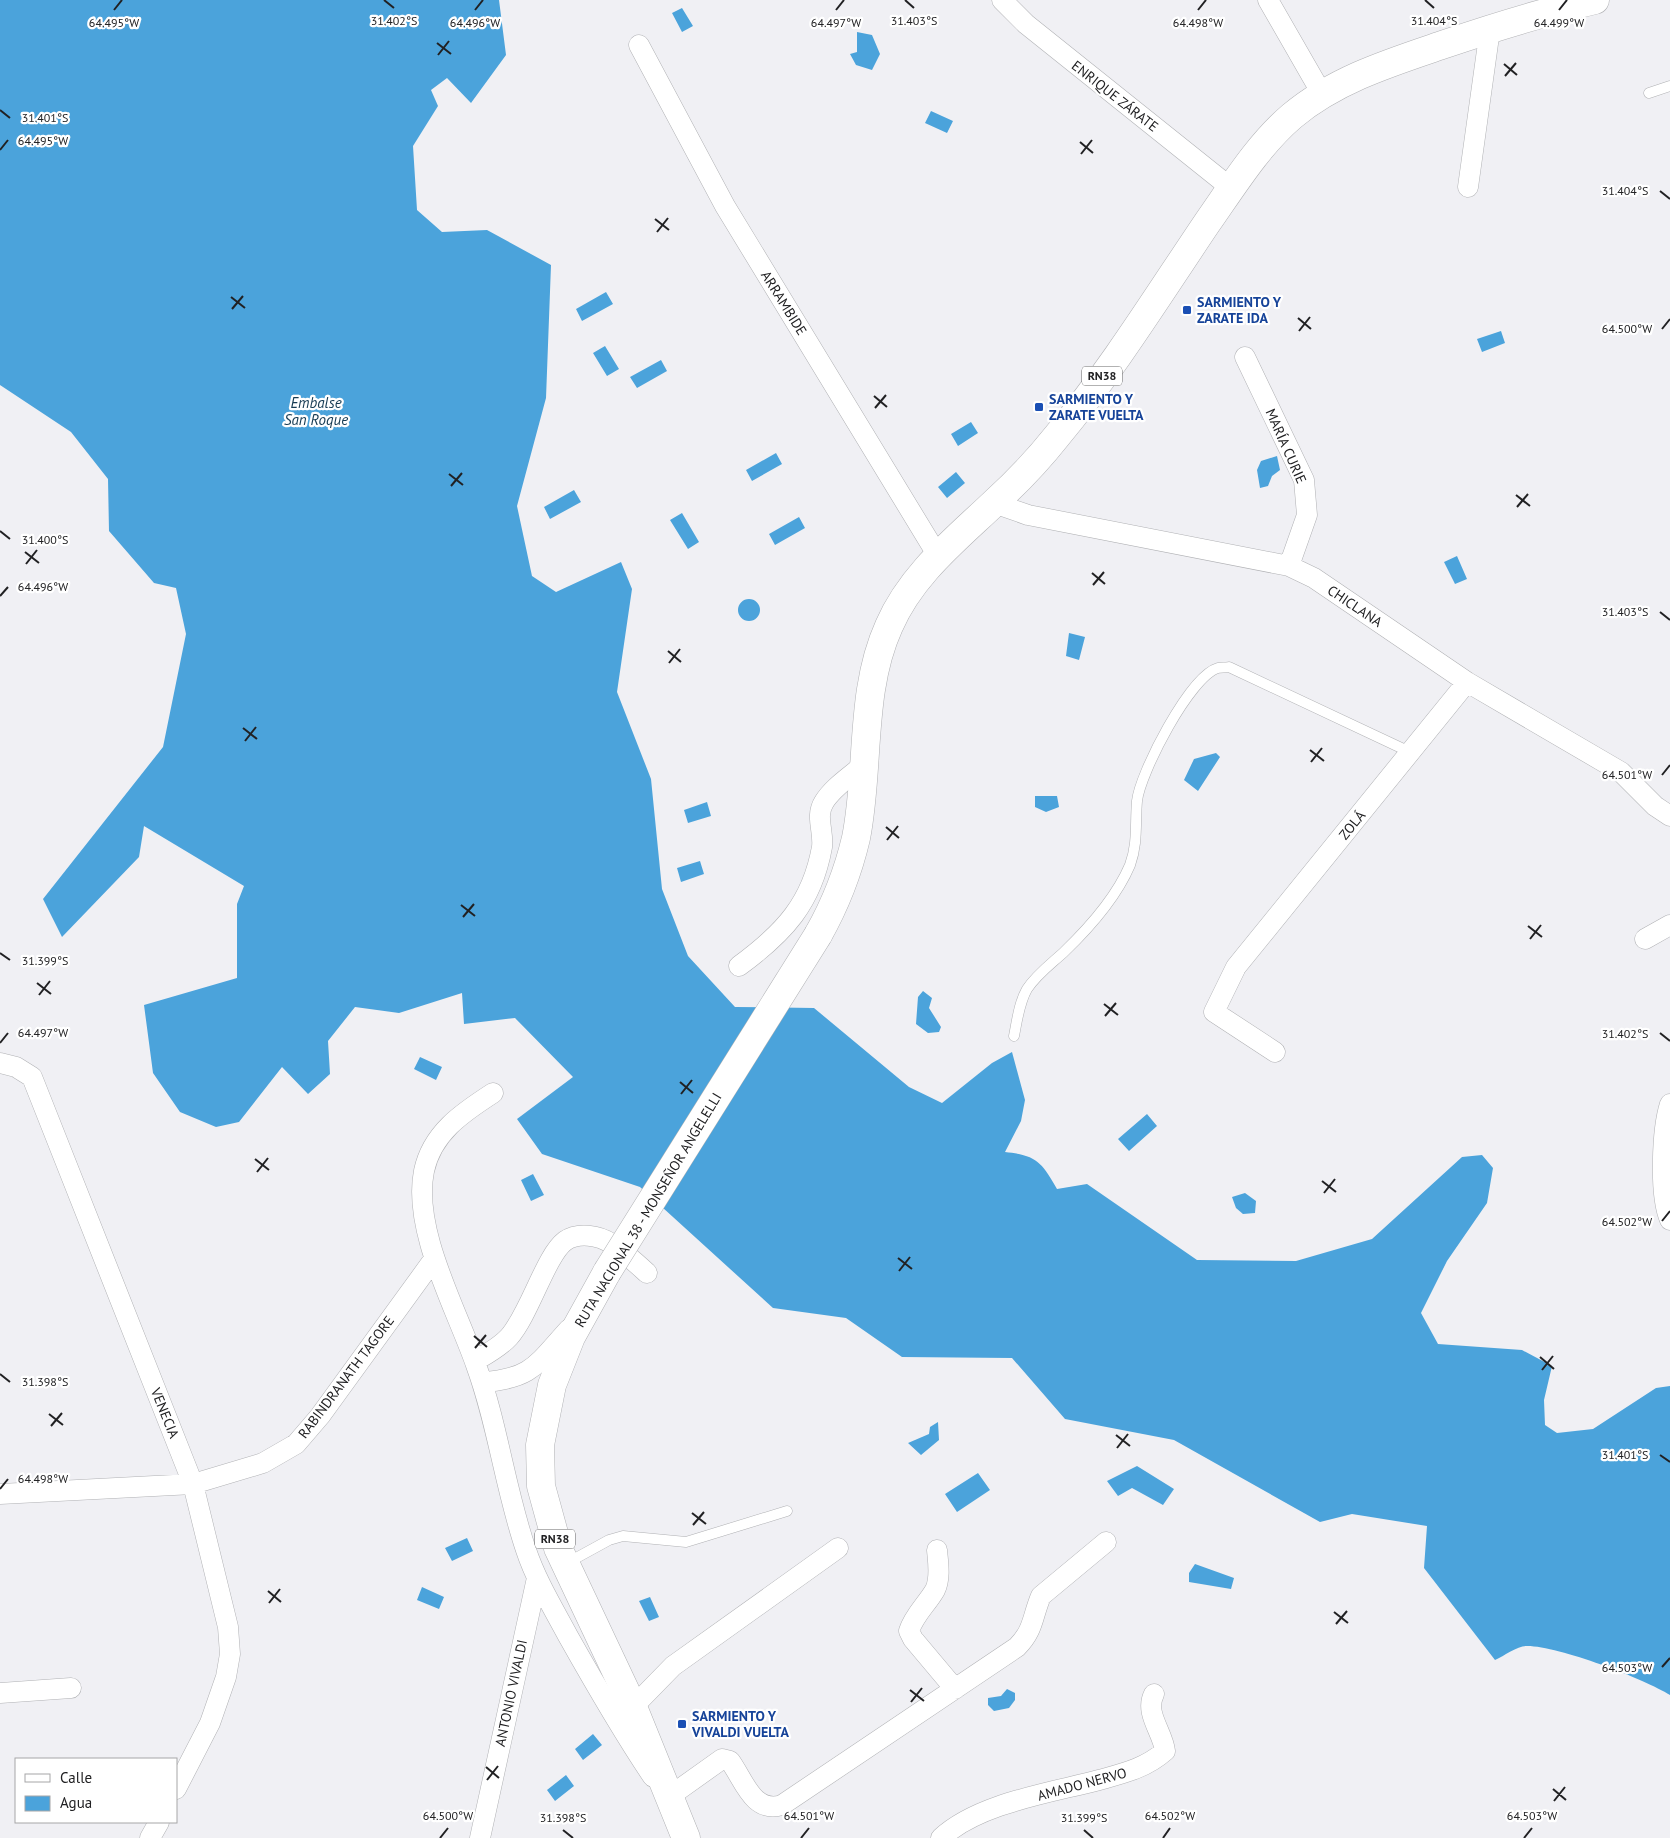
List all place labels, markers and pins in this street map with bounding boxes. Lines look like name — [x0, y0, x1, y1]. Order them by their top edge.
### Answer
place label: SARMIENTO Y ZARATE IDA — [1197, 293, 1282, 327]
marker: SARMIENTO Y ZARATE IDA — [1181, 304, 1193, 316]
place label: SARMIENTO Y ZARATE VUELTA — [1049, 390, 1144, 424]
marker: SARMIENTO Y ZARATE VUELTA — [1033, 401, 1045, 413]
place label: SARMIENTO Y VIVALDI VUELTA — [691, 1707, 789, 1741]
marker: SARMIENTO Y VIVALDI VUELTA — [676, 1718, 688, 1730]

